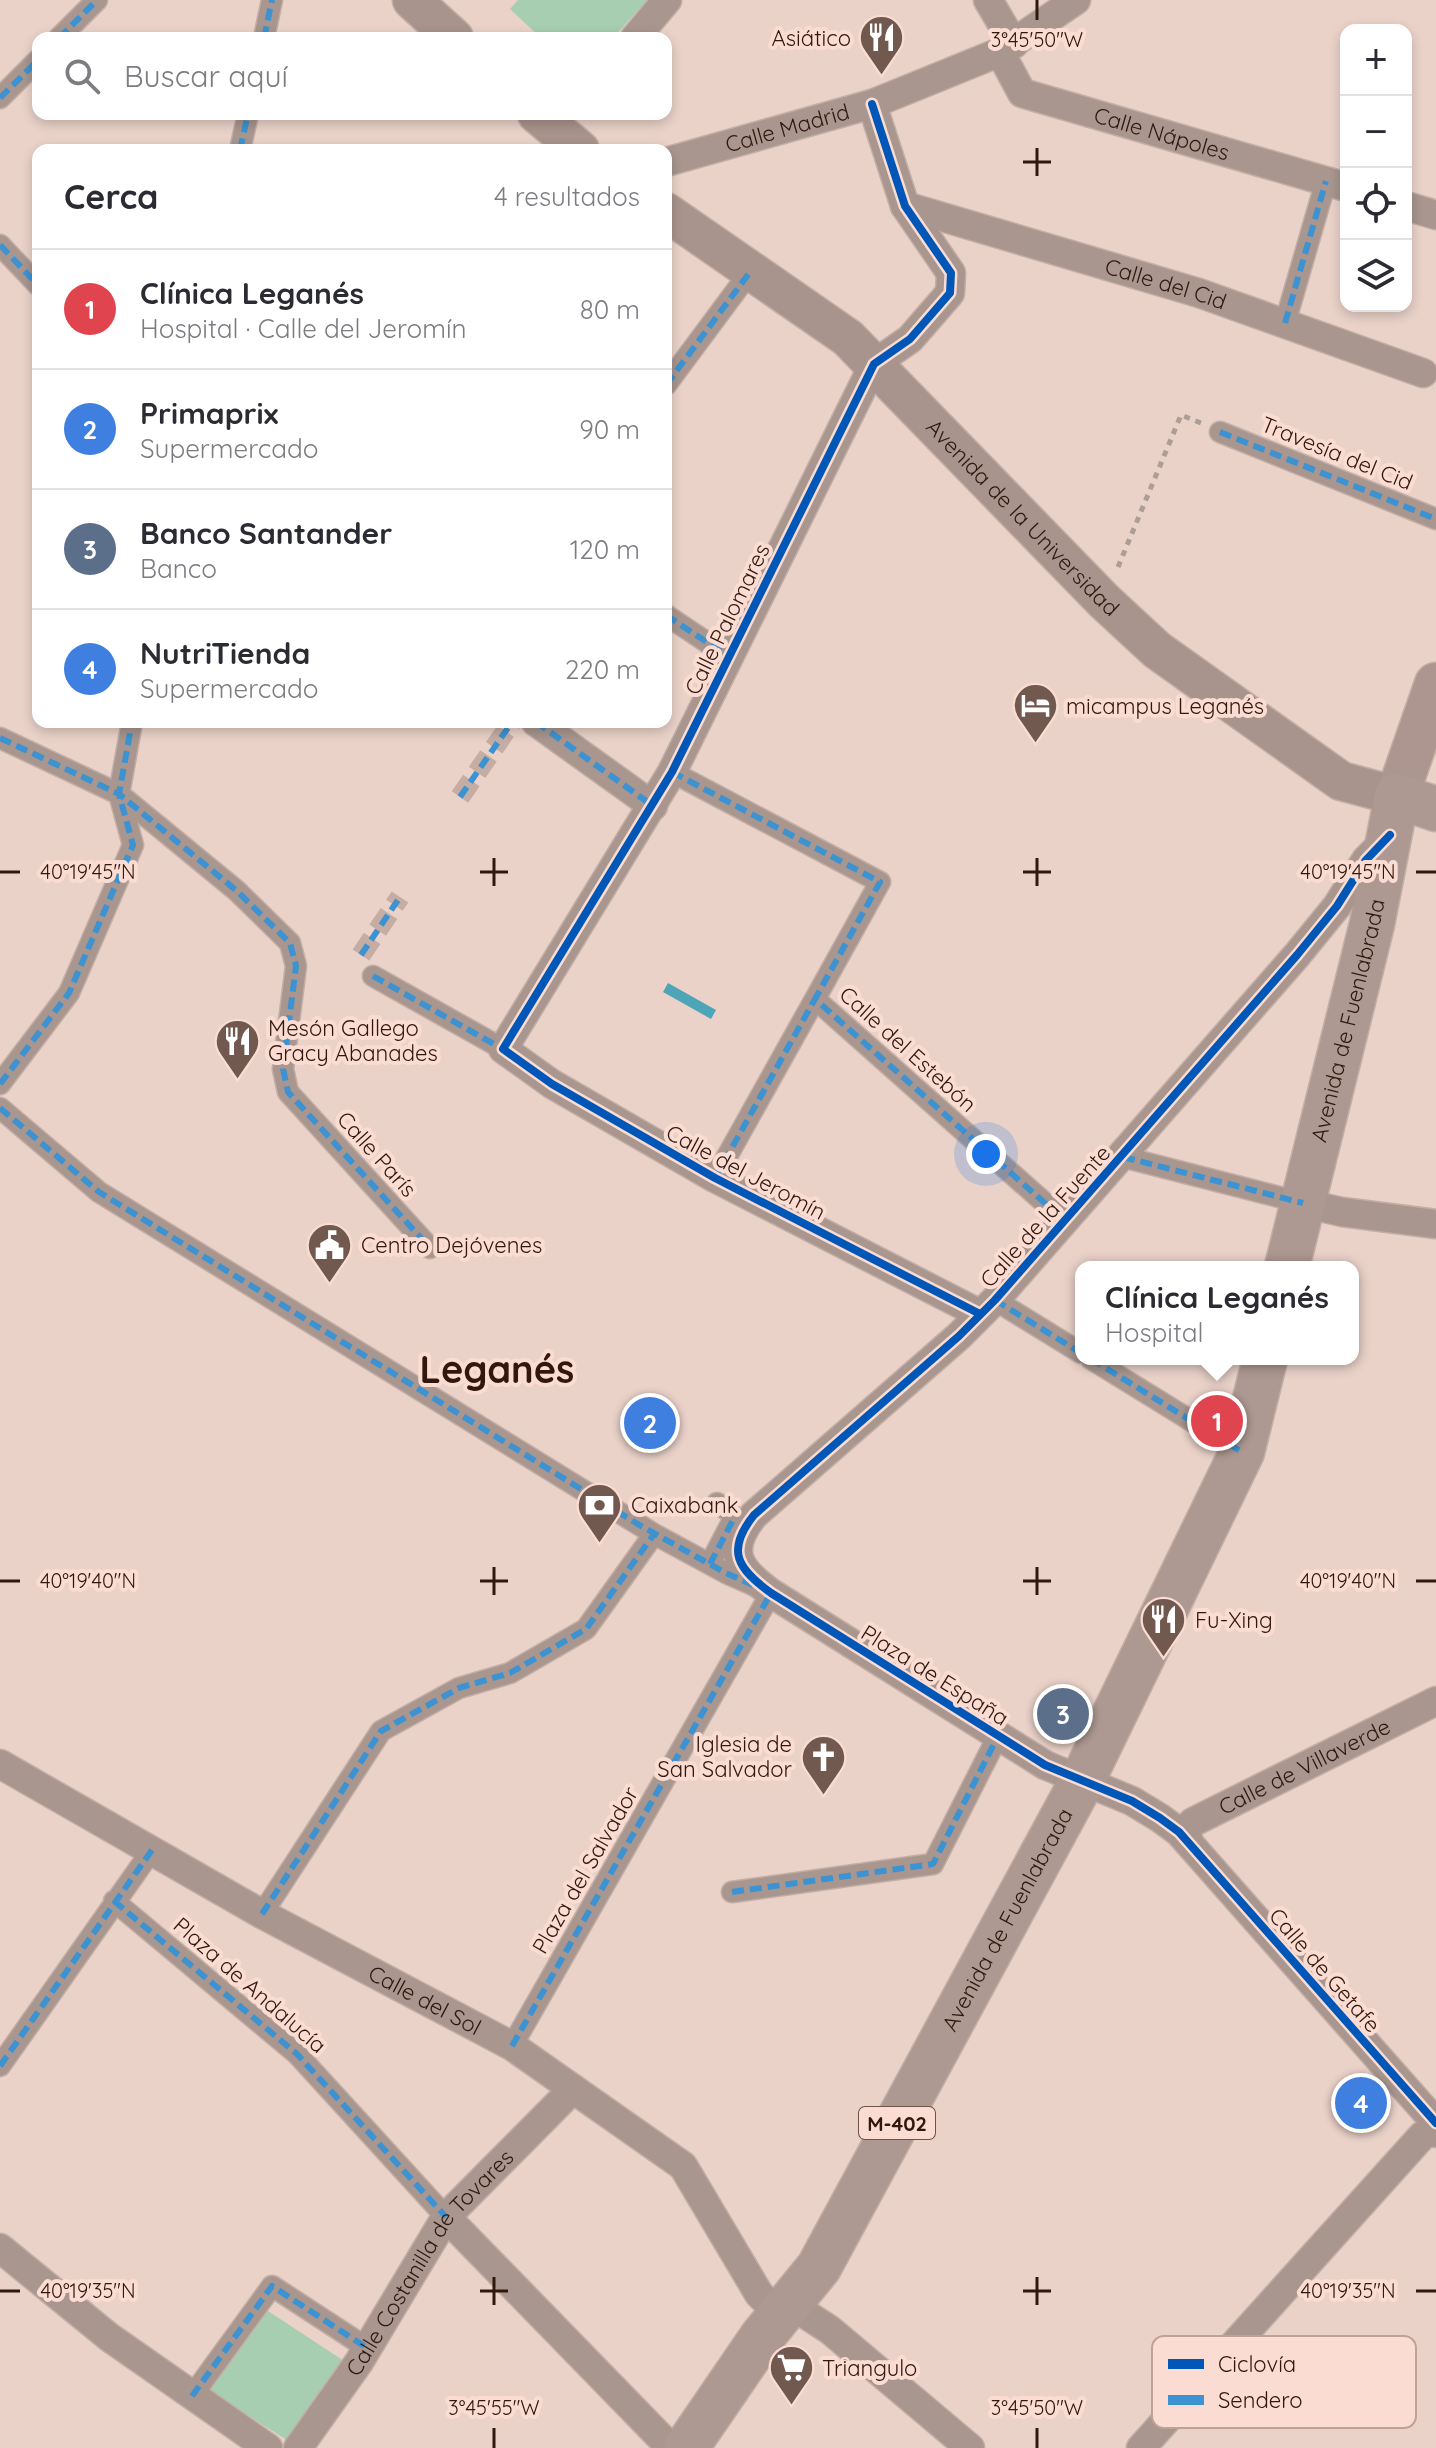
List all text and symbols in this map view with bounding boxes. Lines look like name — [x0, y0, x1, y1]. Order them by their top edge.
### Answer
restaurant icon: Asiático — [858, 14, 906, 77]
place label: Asiático — [772, 24, 851, 52]
map controls — [1340, 24, 1412, 312]
button: + — [1340, 24, 1412, 96]
text: 3°45'50"W — [991, 27, 1083, 52]
search box — [32, 32, 672, 120]
icon: search — [60, 54, 104, 98]
text: Buscar aquí — [124, 57, 288, 95]
button: − — [1340, 96, 1412, 168]
street label: Calle Madrid — [722, 97, 852, 159]
street label: Calle Nápoles — [1091, 101, 1233, 166]
button: locate — [1340, 168, 1412, 240]
text: Cerca — [64, 175, 158, 218]
text: 4 resultados — [494, 180, 640, 213]
button: layers — [1340, 240, 1412, 312]
street label: Calle del Cid — [1102, 252, 1230, 316]
text: Clínica Leganés — [140, 274, 364, 312]
text: 1 — [85, 293, 95, 326]
text: 80 m — [580, 293, 640, 326]
text: Hospital · Calle del Jeromín — [140, 312, 467, 345]
text: Primaprix — [140, 394, 278, 432]
street label: Travesía del Cid — [1257, 410, 1417, 496]
text: 2 — [83, 413, 97, 446]
text: 90 m — [579, 413, 640, 446]
street label: Avenida de la Universidad — [921, 413, 1125, 622]
text: Supermercado — [140, 432, 318, 465]
text: Banco Santander — [140, 514, 392, 552]
text: 3 — [83, 533, 97, 566]
text: 120 m — [570, 533, 640, 566]
street label: Calle Palomares — [678, 539, 776, 699]
text: Banco — [140, 552, 217, 585]
text: NutriTienda — [140, 634, 310, 672]
text: 4 — [82, 653, 98, 686]
text: 220 m — [565, 653, 640, 686]
text: Supermercado — [140, 672, 318, 705]
hotel icon: micampus Leganés — [1011, 682, 1059, 745]
place label: micampus Leganés — [1066, 692, 1264, 720]
text: 40°19'45"N — [40, 859, 136, 884]
text: 40°19'45"N — [1300, 859, 1396, 884]
street label: Avenida de Fuenlabrada — [1305, 896, 1391, 1145]
street label: Calle del Estebón — [834, 980, 982, 1118]
place label: Mesón Gallego Gracy Abanades — [268, 1014, 438, 1067]
restaurant icon: Mesón Gallego Gracy Abanades — [213, 1017, 261, 1080]
street label: Calle París — [331, 1105, 423, 1203]
street label: Calle del Jeromín — [661, 1118, 831, 1226]
your location — [966, 1134, 1006, 1174]
street label: Calle de la Fuente — [974, 1139, 1116, 1293]
public building icon: Centro Dejóvenes — [306, 1221, 354, 1284]
place label: Centro Dejóvenes — [361, 1231, 542, 1259]
popup — [1075, 1261, 1359, 1365]
text: Clínica Leganés — [1105, 1278, 1329, 1316]
text: Hospital — [1105, 1316, 1203, 1349]
district label: Leganés — [420, 1345, 574, 1393]
pin: 1 — [1191, 1391, 1243, 1451]
pin: 2 — [624, 1393, 676, 1453]
bank icon: Caixabank — [576, 1481, 624, 1544]
place label: Caixabank — [631, 1491, 739, 1519]
text: 40°19'40"N — [40, 1568, 136, 1593]
text: 40°19'40"N — [1300, 1568, 1396, 1593]
restaurant icon: Fu-Xing — [1140, 1596, 1188, 1659]
place label: Fu-Xing — [1195, 1606, 1273, 1634]
street label: Plaza de España — [856, 1618, 1014, 1732]
pin: 3 — [1037, 1684, 1089, 1744]
street label: Calle de Villaverde — [1214, 1712, 1395, 1821]
place label: Iglesia de San Salvador — [657, 1730, 793, 1783]
church icon: Iglesia de San Salvador — [799, 1733, 847, 1796]
street label: Plaza del Salvador — [526, 1781, 644, 1959]
street label: Avenida de Fuenlabrada — [935, 1803, 1079, 2036]
street label: Calle de Getafe — [1263, 1902, 1387, 2038]
street label: Plaza de Andalucía — [168, 1911, 332, 2059]
street label: Calle del Sol — [364, 1959, 486, 2041]
pin: 4 — [1335, 2073, 1387, 2133]
road number: M-402 — [859, 2107, 935, 2139]
street label: Calle Costanilla de Tovares — [339, 2143, 519, 2382]
text: 40°19'35"N — [40, 2278, 136, 2303]
text: 40°19'35"N — [1300, 2278, 1396, 2303]
legend — [1152, 2336, 1416, 2428]
supermarket icon: Triangulo — [767, 2344, 815, 2407]
text: Ciclovía — [1218, 2350, 1296, 2378]
place label: Triangulo — [822, 2354, 917, 2382]
text: Sendero — [1218, 2386, 1303, 2414]
text: 3°45'55"W — [448, 2395, 540, 2420]
text: 3°45'50"W — [991, 2395, 1083, 2420]

